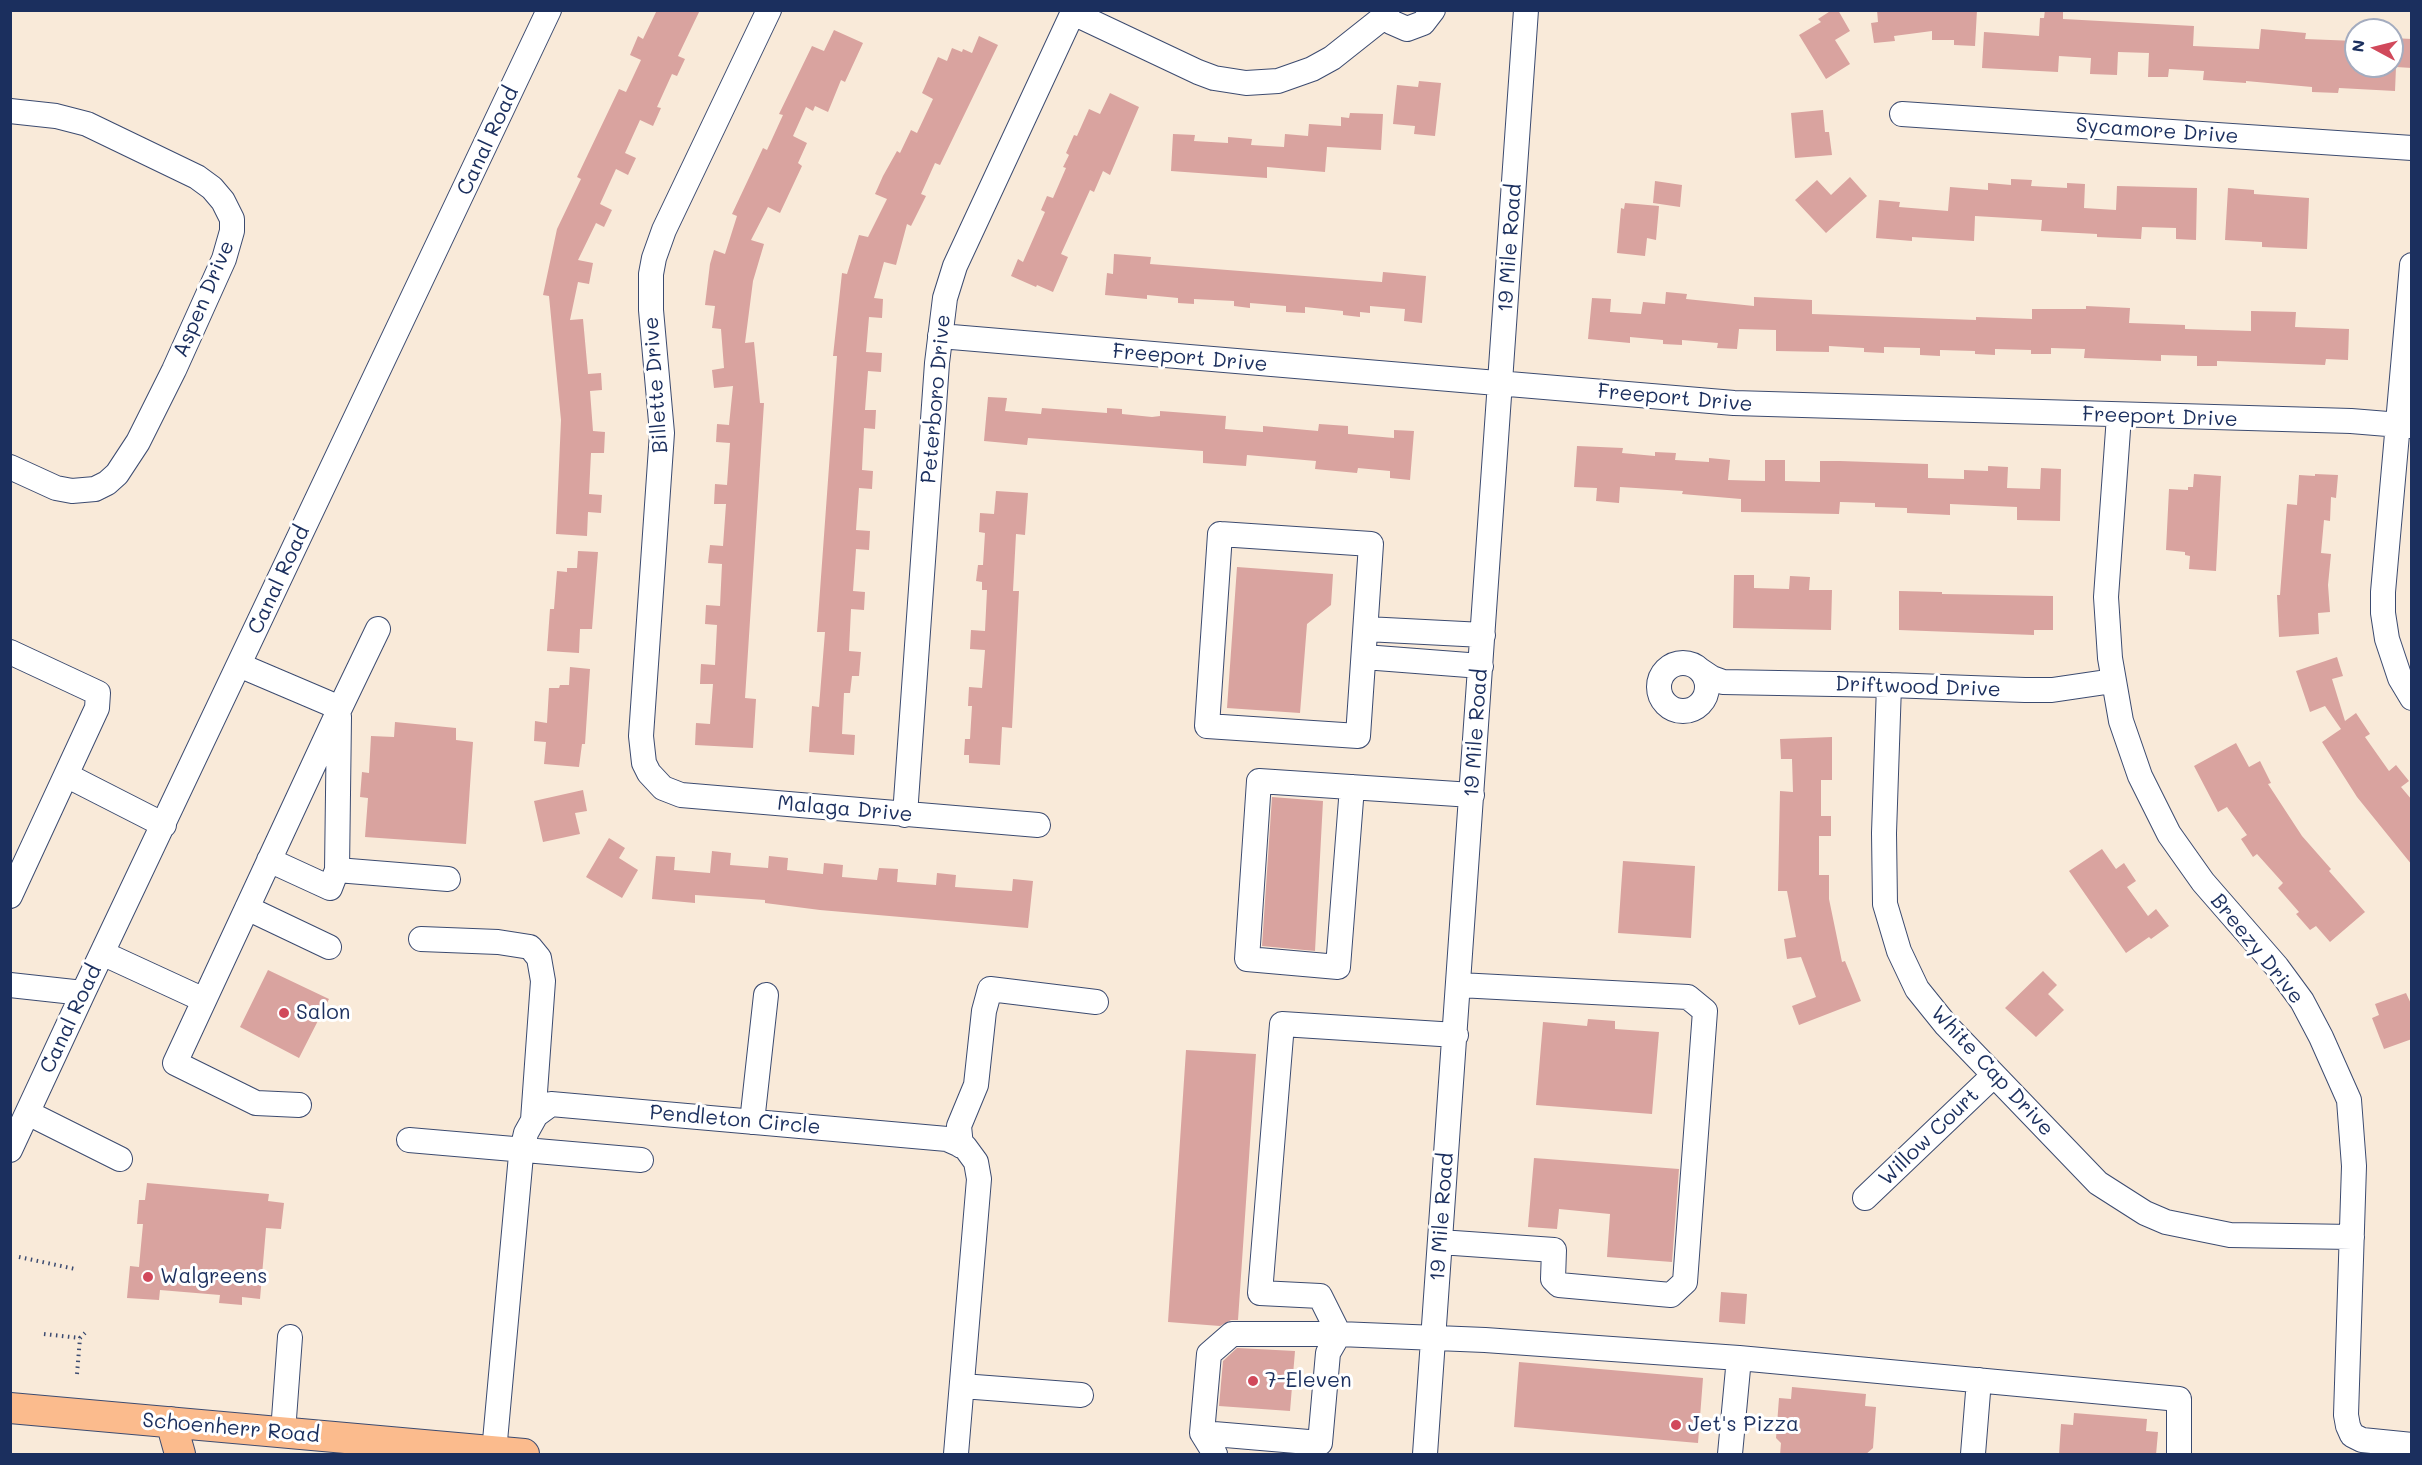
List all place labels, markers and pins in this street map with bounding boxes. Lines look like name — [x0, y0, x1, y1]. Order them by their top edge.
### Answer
place label: Salon — [296, 1000, 350, 1026]
marker: Salon — [277, 1006, 291, 1020]
place label: Walgreens — [160, 1264, 267, 1290]
marker: Walgreens — [141, 1270, 155, 1284]
place label: 7-Eleven — [1265, 1368, 1352, 1394]
marker: 7-Eleven — [1246, 1374, 1260, 1388]
place label: Jet's Pizza — [1688, 1412, 1799, 1438]
marker: Jet's Pizza — [1669, 1418, 1683, 1432]

